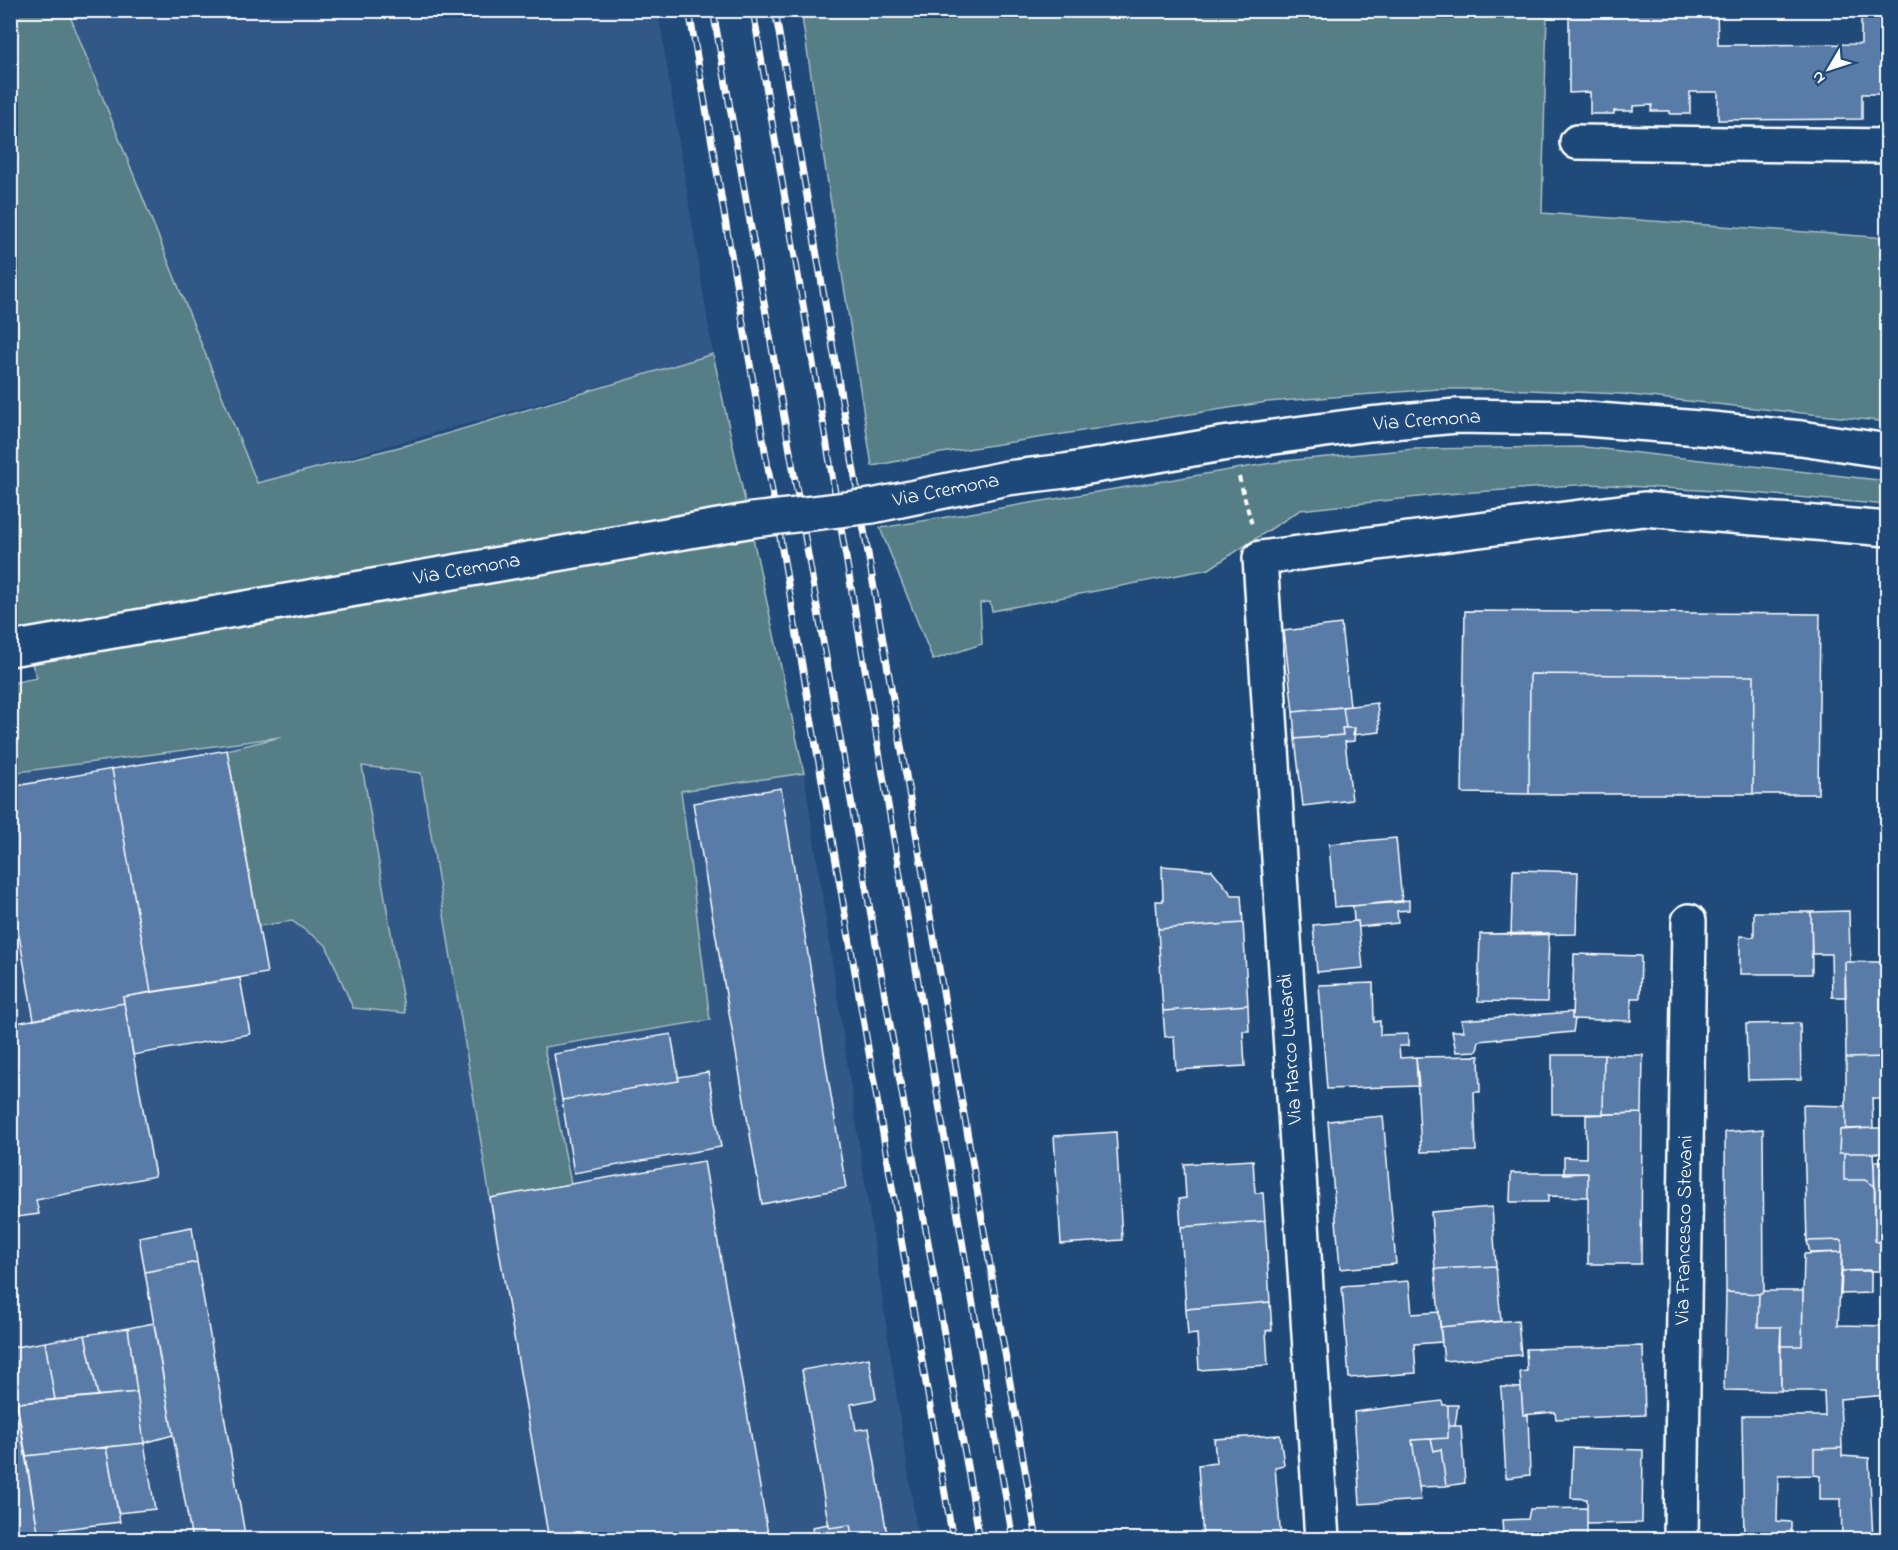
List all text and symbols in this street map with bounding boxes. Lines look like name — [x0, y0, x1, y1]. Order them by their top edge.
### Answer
north arrow — [1799, 39, 1859, 99]
text: N — [1806, 65, 1832, 89]
street label: Via Cremona — [1371, 402, 1482, 440]
street label: Via Cremona — [889, 466, 1002, 516]
street label: Via Cremona — [410, 546, 523, 594]
street label: Via Marco Lusardi — [1271, 973, 1311, 1126]
street label: Via Francesco Stevani — [1668, 1135, 1702, 1326]

